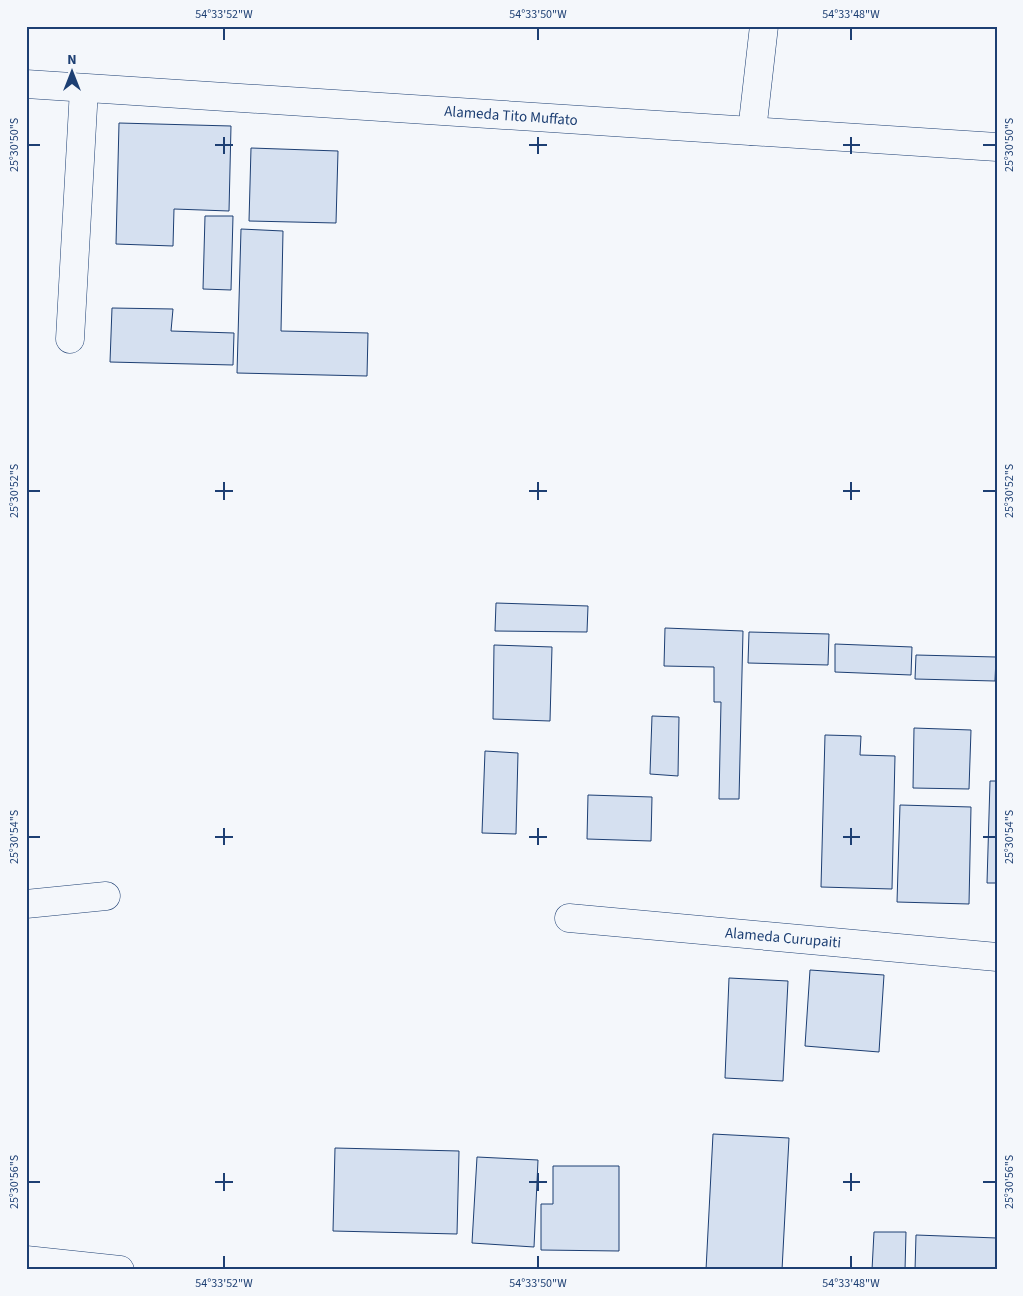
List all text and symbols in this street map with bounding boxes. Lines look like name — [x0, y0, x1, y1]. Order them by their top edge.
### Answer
text: 54°33'52"W — [195, 6, 253, 23]
text: 54°33'50"W — [509, 6, 567, 23]
text: 54°33'48"W — [822, 6, 880, 23]
north arrow — [48, 48, 98, 98]
text: N — [67, 50, 77, 70]
street label: Alameda Tito Muffato — [444, 101, 578, 131]
text: 25°30'50"S — [6, 118, 23, 172]
text: 25°30'50"S — [1001, 118, 1018, 172]
text: 25°30'52"S — [6, 464, 23, 518]
text: 25°30'52"S — [1001, 464, 1018, 518]
text: 25°30'54"S — [6, 810, 23, 864]
text: 25°30'54"S — [1001, 810, 1018, 864]
street label: Alameda Curupaiti — [724, 922, 842, 954]
text: 25°30'56"S — [6, 1155, 23, 1209]
text: 25°30'56"S — [1001, 1155, 1018, 1209]
text: 54°33'52"W — [195, 1275, 253, 1292]
text: 54°33'50"W — [509, 1275, 567, 1292]
text: 54°33'48"W — [822, 1275, 880, 1292]

